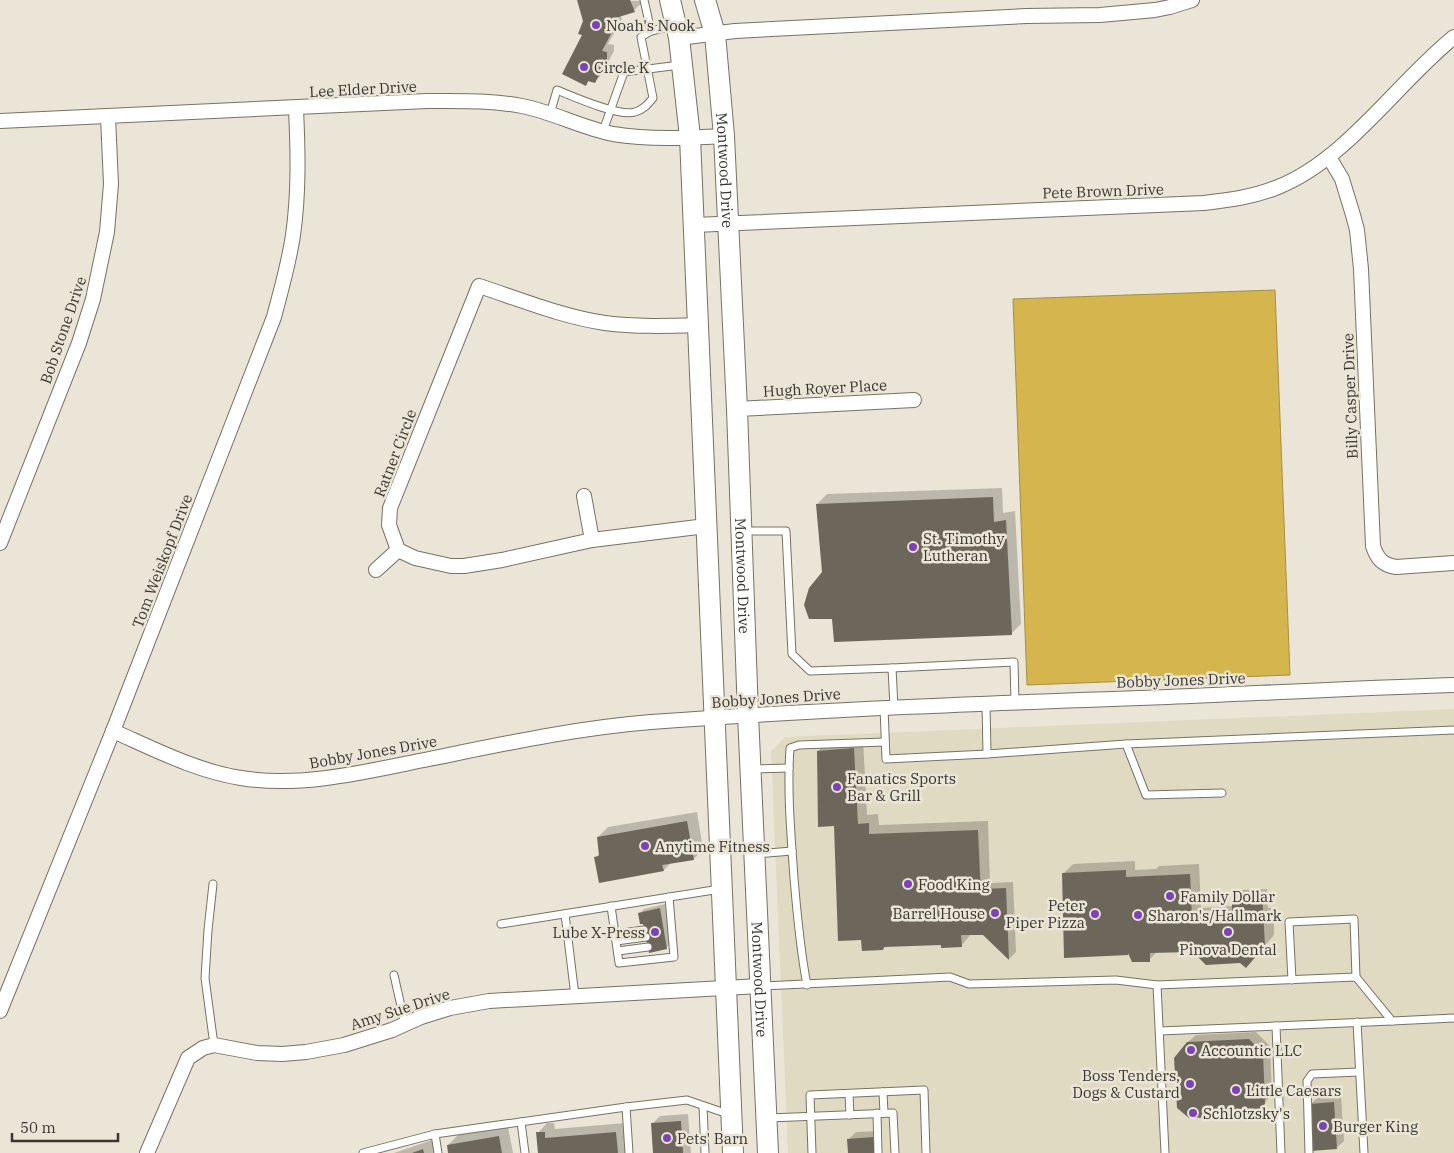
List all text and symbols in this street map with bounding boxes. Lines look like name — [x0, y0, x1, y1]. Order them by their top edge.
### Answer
place label: Noah's Nook — [606, 16, 695, 35]
marker: Noah's Nook — [590, 19, 602, 31]
place label: Circle K — [594, 58, 650, 77]
marker: Circle K — [578, 61, 590, 73]
street label: Lee Elder Drive — [309, 77, 417, 101]
street label: Montwood Drive — [712, 112, 738, 228]
street label: Pete Brown Drive — [1042, 179, 1164, 203]
street label: Bob Stone Drive — [36, 274, 90, 386]
street label: Billy Casper Drive — [1338, 333, 1362, 459]
street label: Hugh Royer Place — [763, 375, 887, 401]
street label: Ratner Circle — [370, 406, 420, 500]
street label: Tom Weiskopf Drive — [128, 491, 196, 631]
street label: Montwood Drive — [731, 518, 755, 634]
place label: St. Timothy Lutheran — [923, 529, 1005, 565]
marker: St. Timothy Lutheran — [907, 541, 919, 553]
street label: Bobby Jones Drive — [1116, 668, 1246, 692]
street label: Bobby Jones Drive — [711, 684, 841, 712]
street label: Bobby Jones Drive — [308, 731, 438, 773]
place label: Fanatics Sports Bar & Grill — [847, 769, 956, 805]
marker: Fanatics Sports Bar & Grill — [831, 781, 843, 793]
place label: Anytime Fitness — [655, 837, 770, 856]
marker: Anytime Fitness — [639, 840, 651, 852]
place label: Food King — [918, 875, 990, 894]
marker: Food King — [902, 878, 914, 890]
place label: Family Dollar — [1180, 887, 1275, 906]
marker: Family Dollar — [1164, 890, 1176, 902]
place label: Peter Piper Pizza — [1006, 896, 1085, 932]
place label: Barrel House — [893, 904, 985, 923]
place label: Sharon's/Hallmark — [1148, 906, 1282, 925]
marker: Barrel House — [989, 907, 1001, 919]
marker: Peter Piper Pizza — [1089, 908, 1101, 920]
marker: Sharon's/Hallmark — [1132, 909, 1144, 921]
street label: Montwood Drive — [748, 921, 772, 1038]
place label: Lube X-Press — [553, 923, 645, 942]
marker: Lube X-Press — [649, 926, 661, 938]
marker: Pinova Dental — [1222, 926, 1234, 938]
place label: Pinova Dental — [1179, 940, 1277, 959]
street label: Amy Sue Drive — [348, 984, 452, 1034]
place label: Accountic LLC — [1201, 1041, 1302, 1060]
marker: Accountic LLC — [1185, 1044, 1197, 1056]
place label: Boss Tenders, Dogs & Custard — [1072, 1066, 1180, 1102]
marker: Boss Tenders, Dogs & Custard — [1184, 1078, 1196, 1090]
place label: Little Caesars — [1246, 1081, 1341, 1100]
marker: Little Caesars — [1230, 1084, 1242, 1096]
place label: Schlotzsky's — [1203, 1104, 1290, 1123]
marker: Schlotzsky's — [1187, 1107, 1199, 1119]
scale bar — [12, 1110, 119, 1142]
place label: Burger King — [1333, 1117, 1418, 1136]
text: 50 m — [20, 1118, 56, 1137]
marker: Burger King — [1317, 1120, 1329, 1132]
place label: Pets' Barn — [677, 1129, 749, 1148]
marker: Pets' Barn — [661, 1132, 673, 1144]

